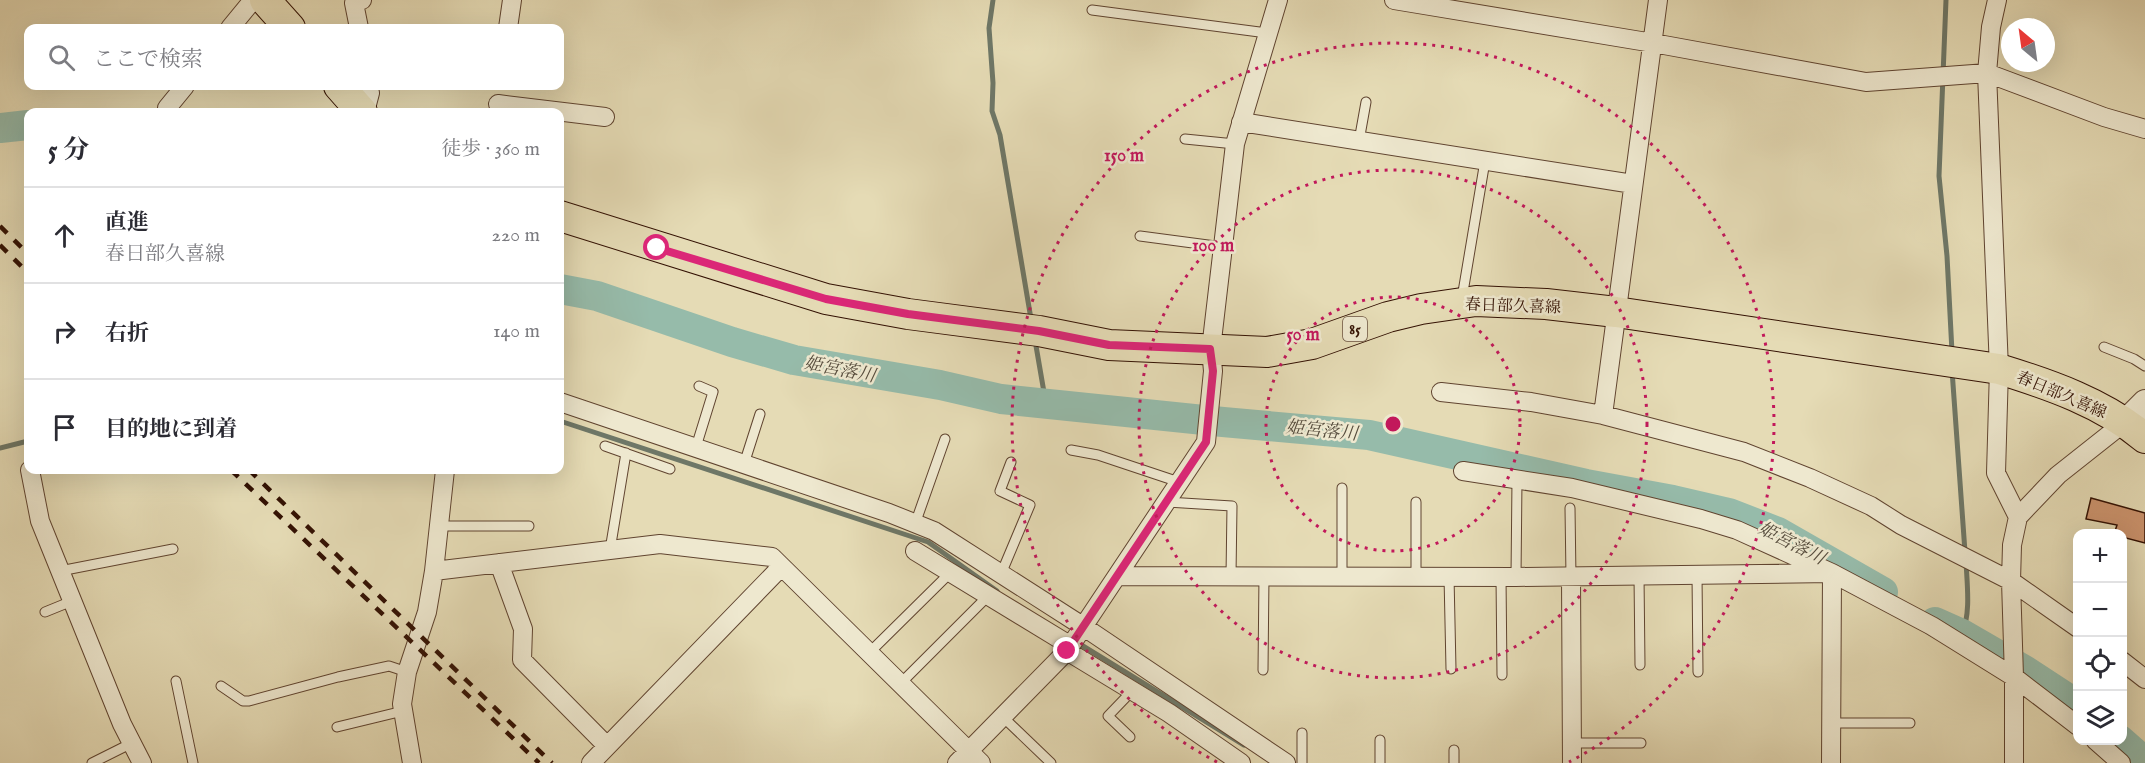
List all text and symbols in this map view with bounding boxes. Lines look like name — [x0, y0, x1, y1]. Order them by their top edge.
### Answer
north arrow — [2001, 18, 2055, 72]
search box — [24, 24, 564, 90]
icon: search — [45, 41, 78, 74]
text: ここで検索 — [93, 46, 203, 74]
text: 5 分 — [48, 134, 89, 167]
text: 徒歩 · 360 m — [441, 137, 540, 162]
text: 150 m — [1104, 145, 1144, 168]
text: 直進 — [105, 209, 149, 237]
icon: ahead — [48, 219, 81, 252]
text: 220 m — [492, 223, 540, 248]
route start — [643, 234, 669, 260]
text: 100 m — [1192, 235, 1234, 258]
text: 春日部久喜線 — [105, 242, 225, 267]
street label: 春日部久喜線 — [1465, 295, 1561, 319]
icon: right — [48, 315, 81, 348]
road number: 85 — [1343, 317, 1367, 341]
text: 140 m — [493, 319, 540, 344]
text: 右折 — [105, 320, 149, 348]
text: 50 m — [1286, 324, 1320, 347]
water label: 姫宮落川 — [802, 352, 879, 389]
street label: 春日部久喜線 — [2013, 368, 2109, 424]
icon: arrive — [48, 411, 81, 444]
centre of rings — [1383, 414, 1403, 434]
text: 目的地に到着 — [105, 416, 237, 444]
water label: 姫宮落川 — [1285, 416, 1361, 447]
water label: 姫宮落川 — [1754, 518, 1830, 572]
map controls — [2073, 529, 2127, 745]
button: + — [2073, 529, 2127, 583]
button: − — [2073, 583, 2127, 637]
route end — [1053, 637, 1079, 663]
button: locate — [2073, 637, 2127, 691]
button: layers — [2073, 691, 2127, 745]

